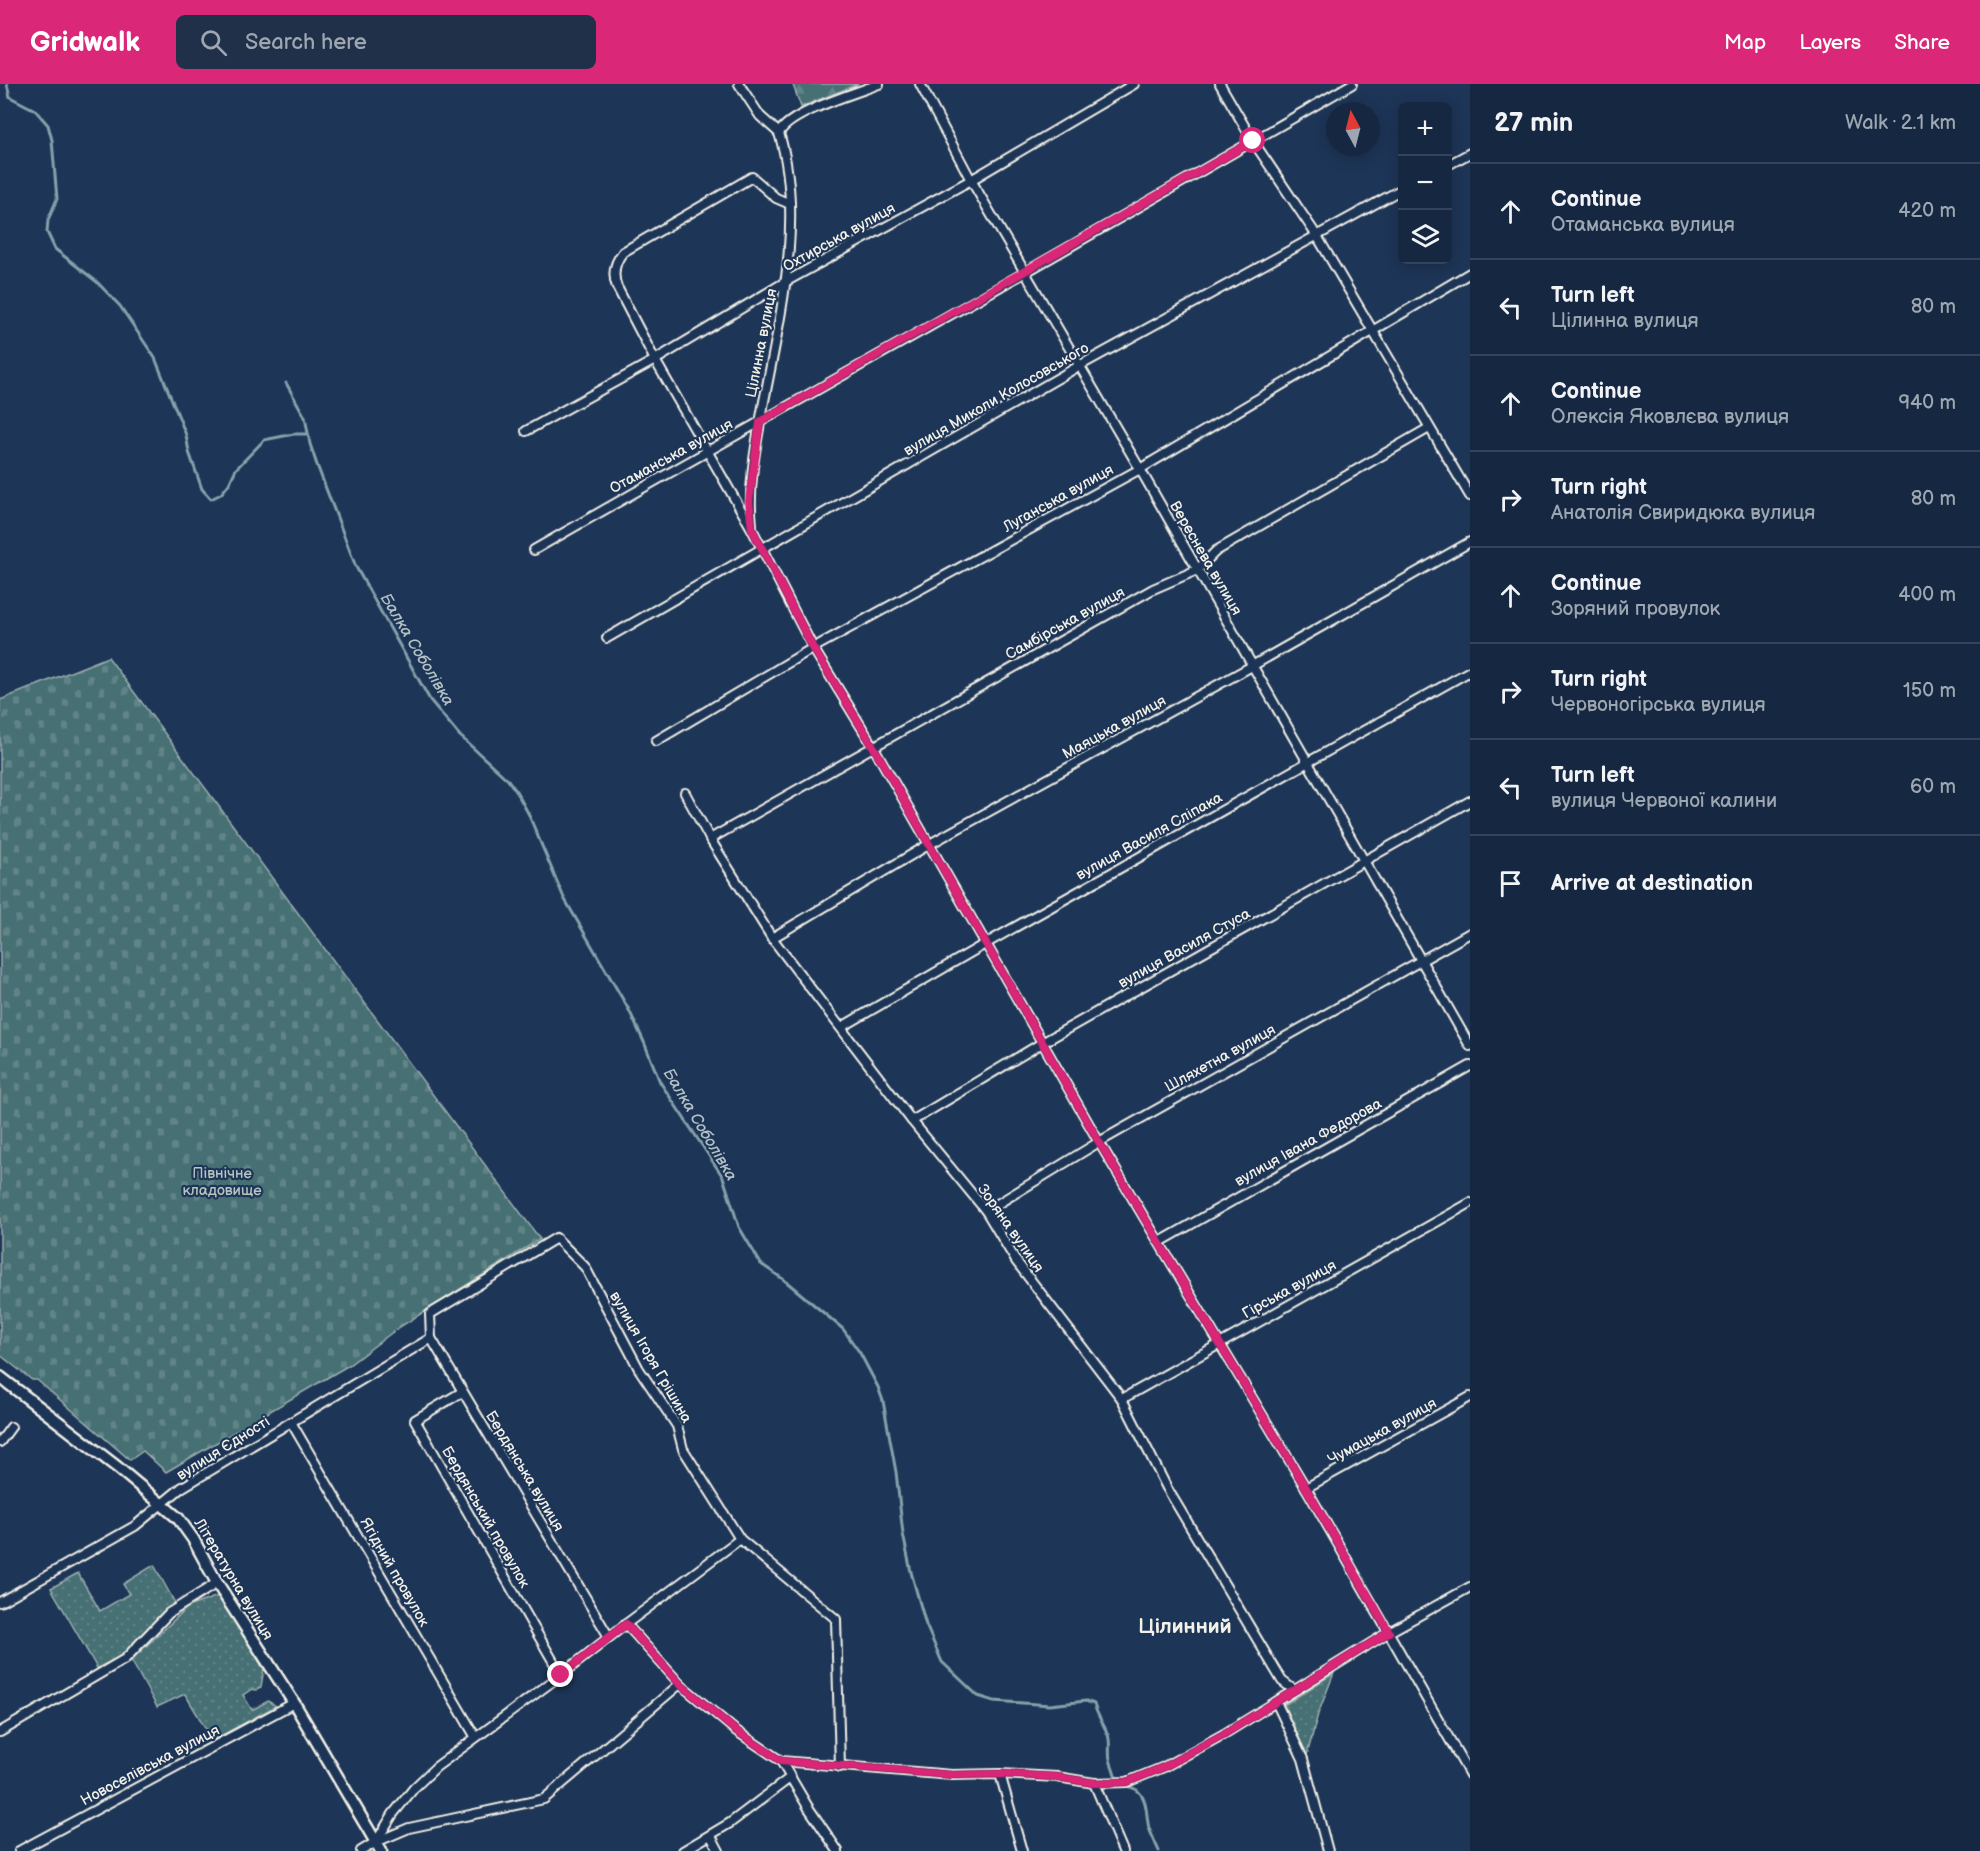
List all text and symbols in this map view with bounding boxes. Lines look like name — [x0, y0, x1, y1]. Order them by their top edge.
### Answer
search box — [176, 15, 596, 69]
text: Gridwalk — [30, 26, 140, 59]
icon: search — [197, 26, 230, 59]
text: Search here — [245, 29, 367, 56]
text: Map — [1724, 30, 1766, 55]
text: Layers — [1799, 30, 1861, 55]
text: Share — [1894, 30, 1950, 55]
north arrow — [1326, 102, 1380, 156]
map controls — [1398, 102, 1452, 264]
button: + — [1398, 102, 1452, 156]
text: 27 min — [1494, 108, 1573, 139]
text: Walk · 2.1 km — [1845, 111, 1956, 135]
route start — [1239, 127, 1265, 153]
button: − — [1398, 156, 1452, 210]
text: Continue — [1551, 186, 1641, 213]
icon: ahead — [1494, 195, 1527, 228]
street label: Охтирська вулиця — [780, 199, 899, 276]
text: 420 m — [1898, 199, 1956, 223]
button: layers — [1398, 210, 1452, 264]
text: Отаманська вулиця — [1551, 213, 1735, 237]
text: Turn left — [1551, 282, 1635, 309]
street label: Цілинна вулиця — [742, 287, 781, 399]
icon: left — [1494, 291, 1527, 324]
text: 80 m — [1911, 295, 1956, 319]
text: Цілинна вулиця — [1551, 309, 1699, 333]
street label: вулиця Миколи Колосовського — [900, 338, 1092, 460]
text: Continue — [1551, 378, 1641, 405]
icon: ahead — [1494, 387, 1527, 420]
text: 940 m — [1899, 391, 1956, 415]
text: Олексія Яковлєва вулиця — [1551, 405, 1789, 429]
street label: Отаманська вулиця — [606, 415, 736, 498]
street label: Луганська вулиця — [999, 460, 1117, 537]
text: Turn right — [1551, 474, 1647, 501]
icon: right — [1494, 483, 1527, 516]
text: 80 m — [1911, 487, 1956, 511]
street label: Вереснева вулиця — [1165, 498, 1246, 619]
text: Анатолія Свиридюка вулиця — [1551, 501, 1815, 525]
text: Continue — [1551, 570, 1641, 597]
icon: ahead — [1494, 579, 1527, 612]
street label: Самбірська вулиця — [1002, 583, 1128, 664]
text: 400 m — [1898, 583, 1956, 607]
water label: Балка Соболівка — [376, 590, 458, 709]
text: Зоряний провулок — [1551, 597, 1720, 621]
text: Turn right — [1551, 666, 1647, 693]
icon: right — [1494, 675, 1527, 708]
text: 150 m — [1903, 679, 1956, 703]
street label: Маяцька вулиця — [1059, 691, 1169, 764]
text: Червоногірська вулиця — [1551, 693, 1766, 717]
text: Turn left — [1551, 762, 1635, 789]
icon: left — [1494, 771, 1527, 804]
text: 60 m — [1910, 775, 1956, 799]
street label: вулиця Василя Сліпака — [1073, 788, 1226, 885]
text: вулиця Червоної калини — [1551, 789, 1777, 813]
icon: arrive — [1494, 867, 1527, 900]
text: Arrive at destination — [1551, 870, 1753, 897]
street label: вулиця Василя Стуса — [1115, 904, 1254, 993]
street label: Шляхетна вулиця — [1162, 1020, 1279, 1097]
water label: Балка Соболівка — [659, 1065, 741, 1184]
street label: вулиця Івана Федорова — [1231, 1094, 1385, 1191]
park label: Північне кладовище — [182, 1164, 262, 1200]
street label: Зоряна вулиця — [973, 1180, 1048, 1276]
street label: Гірська вулиця — [1239, 1256, 1340, 1323]
street label: вулиця Ігоря Грішина — [605, 1288, 696, 1427]
street label: Чумацька вулиця — [1325, 1394, 1440, 1469]
street label: Бердянська вулиця — [481, 1408, 568, 1535]
street label: вулиця Єдності — [173, 1412, 274, 1485]
street label: Бердянський провулок — [437, 1443, 534, 1592]
street label: Літературна вулиця — [189, 1514, 277, 1643]
street label: Ягідний провулок — [356, 1514, 433, 1630]
district label: Цілинний — [1138, 1614, 1232, 1639]
route end — [547, 1661, 573, 1687]
street label: Новоселівська вулиця — [77, 1721, 223, 1810]

